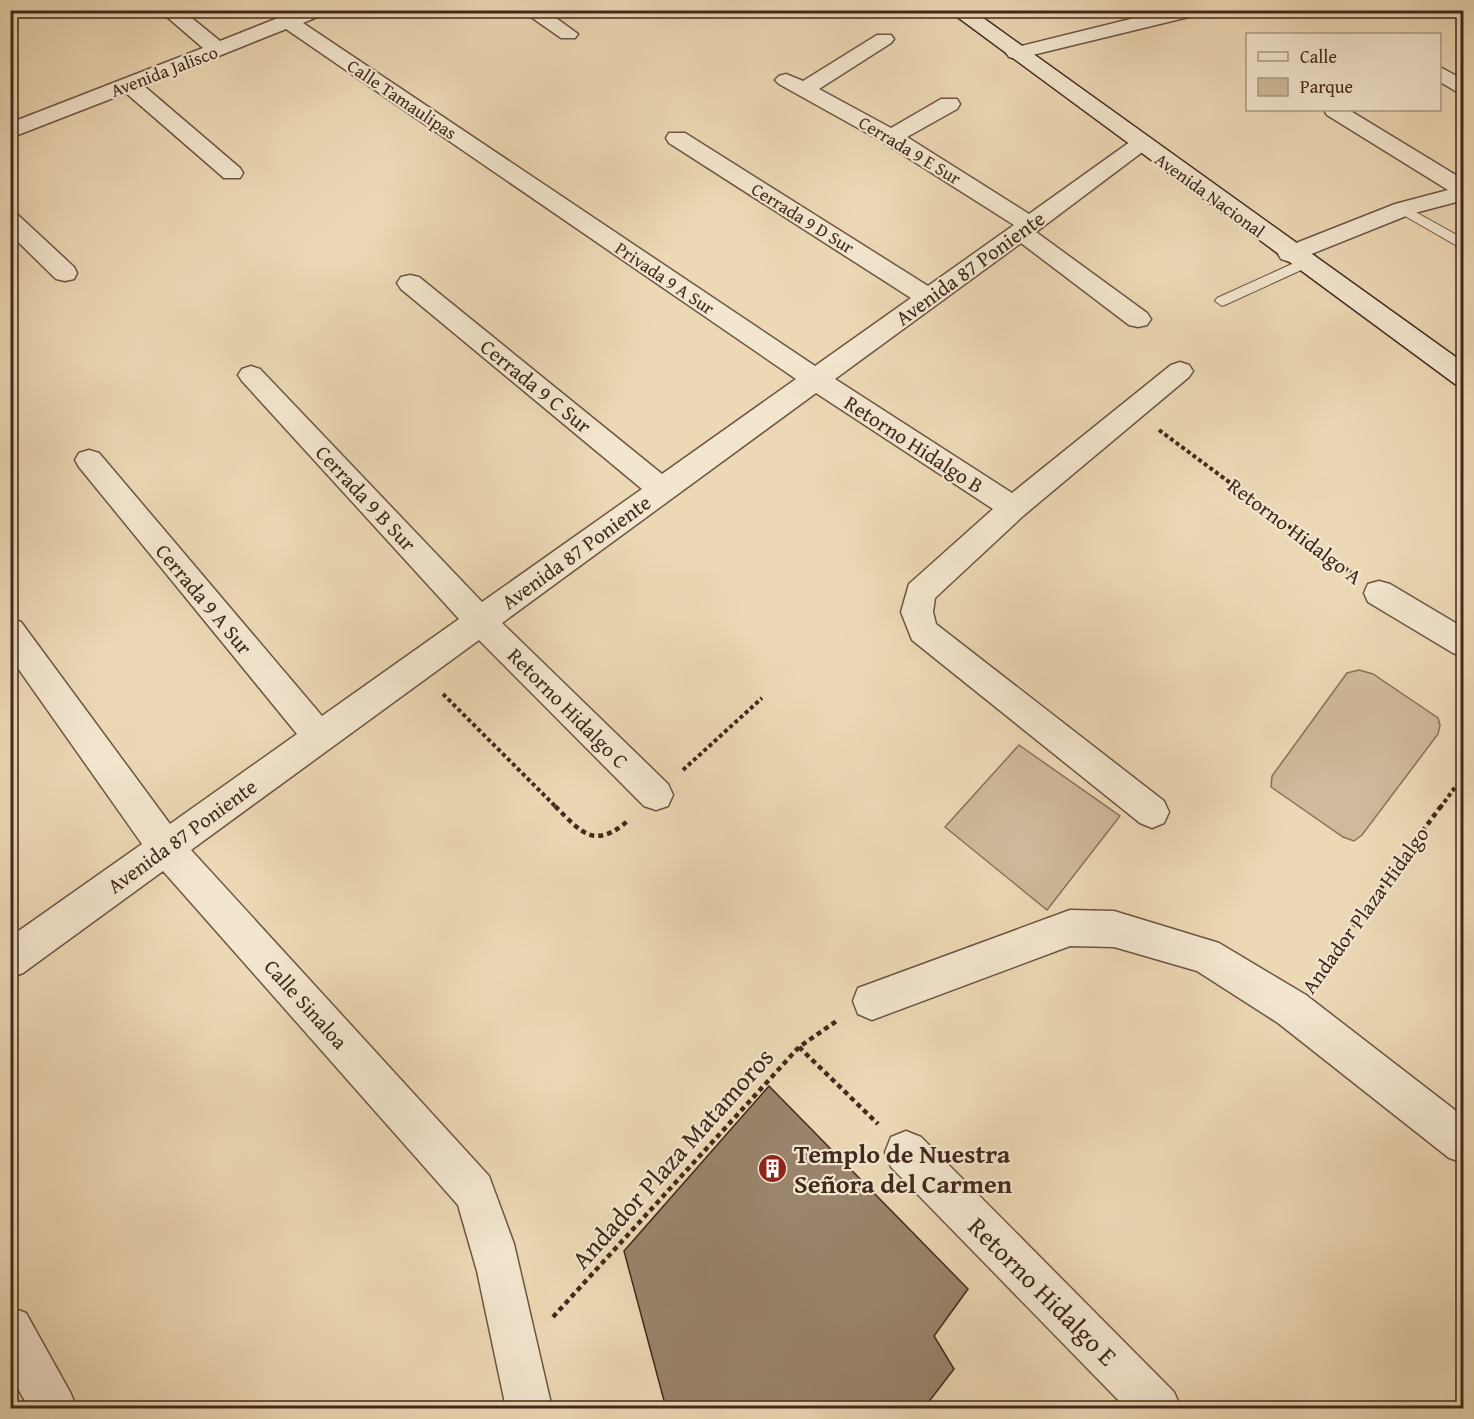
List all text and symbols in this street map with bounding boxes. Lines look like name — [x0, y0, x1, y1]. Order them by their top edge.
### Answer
legend — [1246, 33, 1441, 111]
street label: Avenida Jalisco — [106, 38, 222, 104]
text: Calle — [1300, 43, 1337, 70]
street label: Calle Tamaulipas — [342, 52, 462, 146]
text: Parque — [1300, 73, 1353, 100]
street label: Cerrada 9 E Sur — [854, 109, 967, 192]
street label: Avenida Nacional — [1149, 146, 1271, 244]
street label: Cerrada 9 D Sur — [746, 176, 860, 261]
street label: Avenida 87 Poniente — [889, 203, 1051, 333]
street label: Privada 9 A Sur — [610, 235, 721, 322]
street label: Cerrada 9 C Sur — [474, 331, 599, 441]
street label: Retorno Hidalgo B — [838, 387, 990, 501]
street label: Cerrada 9 B Sur — [308, 438, 424, 558]
street label: Retorno Hidalgo A — [1221, 470, 1369, 592]
street label: Avenida 87 Poniente — [495, 487, 657, 617]
street label: Cerrada 9 A Sur — [148, 537, 260, 661]
street label: Retorno Hidalgo C — [500, 640, 636, 776]
street label: Avenida 87 Poniente — [101, 771, 263, 901]
street label: Andador Plaza Hidalgo — [1294, 820, 1436, 1000]
street label: Calle Sinaloa — [257, 952, 355, 1056]
street label: Andador Plaza Matamoros — [562, 1038, 782, 1278]
place label: Templo de Nuestra Señora del Carmen — [794, 1134, 1013, 1203]
building icon: Templo de Nuestra Señora del Carmen — [757, 1152, 789, 1184]
street label: Retorno Hidalgo E — [960, 1208, 1126, 1374]

